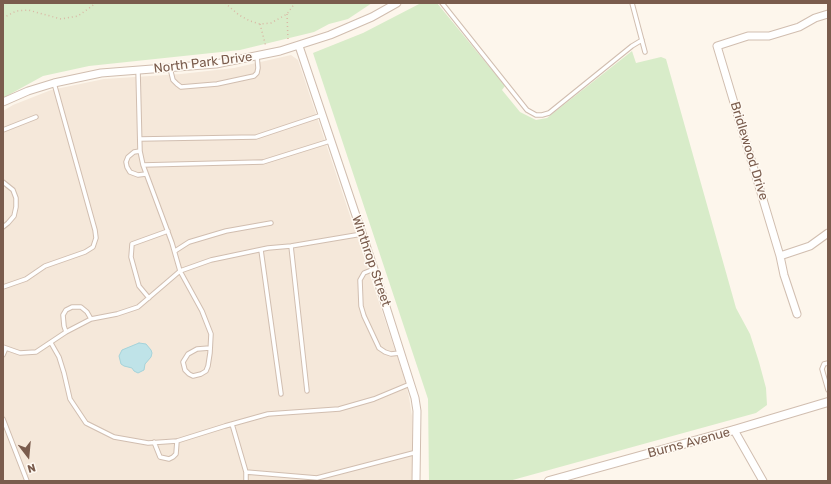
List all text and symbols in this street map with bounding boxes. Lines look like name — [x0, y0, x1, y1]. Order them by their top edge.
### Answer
street label: North Park Drive — [153, 49, 253, 77]
street label: Bridlewood Drive — [727, 100, 771, 202]
street label: Winthrop Street — [348, 213, 394, 309]
street label: Burns Avenue — [646, 425, 732, 461]
north arrow — [8, 436, 48, 476]
text: N — [26, 461, 37, 475]

